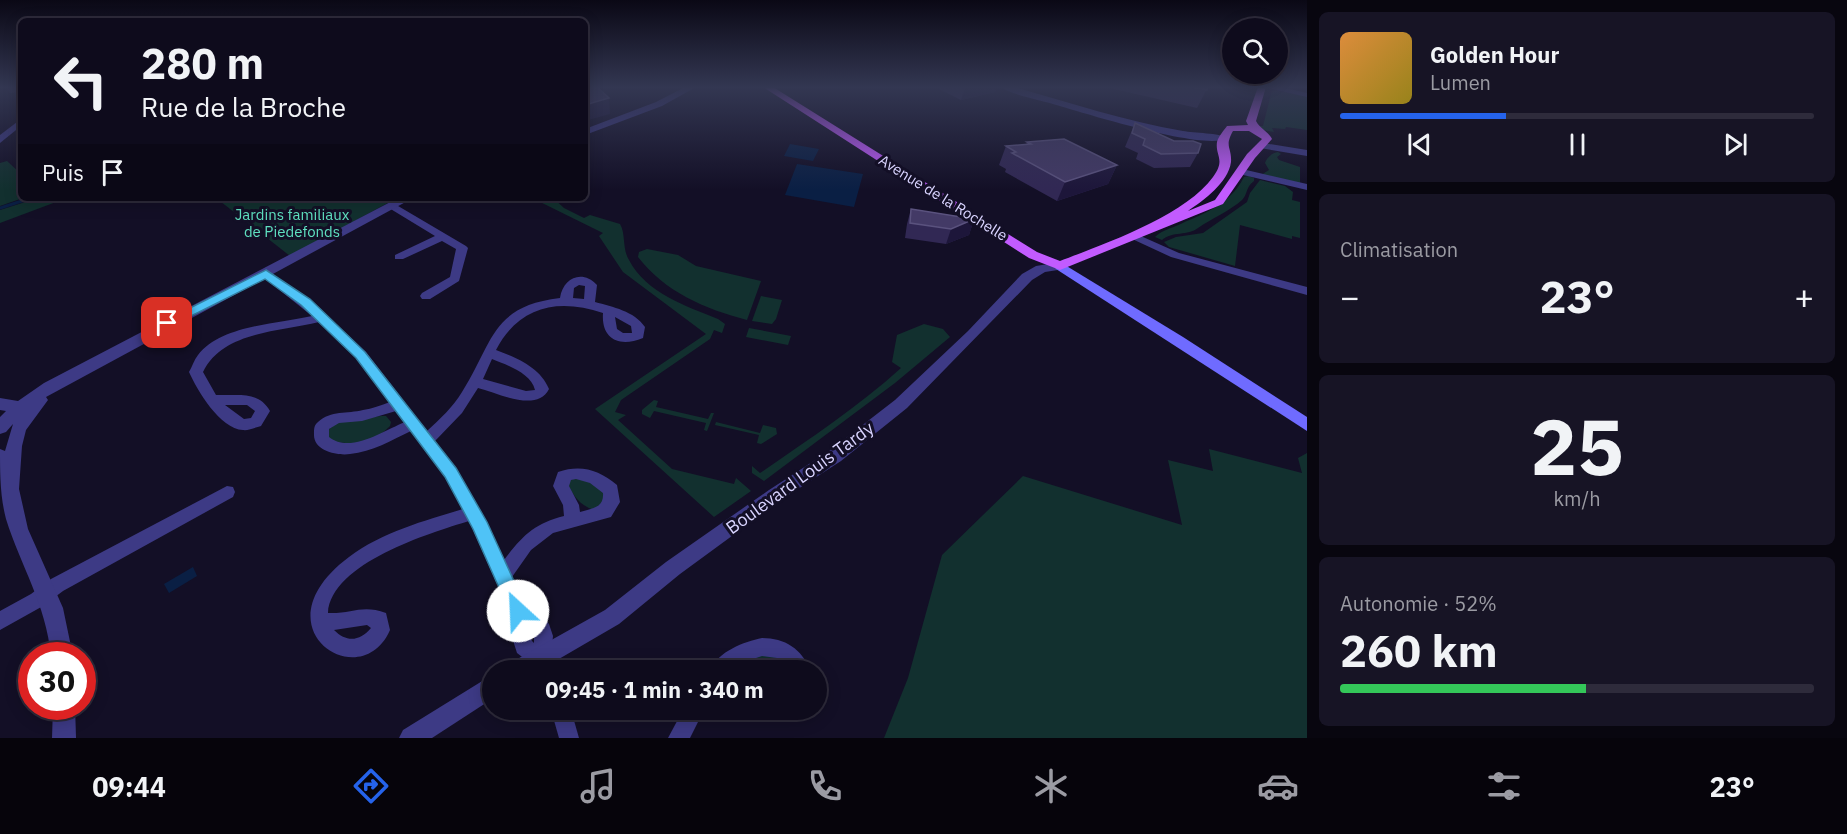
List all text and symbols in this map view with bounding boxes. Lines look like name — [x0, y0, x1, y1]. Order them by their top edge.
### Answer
map controls — [1222, 18, 1288, 84]
button: search — [1222, 18, 1288, 84]
text: 280 m — [141, 36, 264, 91]
text: Golden Hour — [1430, 40, 1559, 69]
icon: left — [42, 42, 120, 120]
text: Lumen — [1430, 69, 1491, 96]
text: Rue de la Broche — [141, 89, 346, 124]
icon: previous — [1403, 128, 1436, 161]
icon: pause — [1561, 128, 1594, 161]
icon: next — [1719, 128, 1752, 161]
street label: Avenue de la Rochelle — [875, 150, 1011, 245]
icon: arrive — [96, 156, 129, 189]
text: Puis — [42, 158, 84, 187]
park label: Jardins familiaux de Piedefonds — [235, 205, 350, 241]
text: Climatisation — [1340, 236, 1458, 263]
text: 23° — [1539, 267, 1615, 325]
text: − — [1340, 275, 1360, 318]
text: + — [1794, 275, 1814, 318]
pin — [141, 297, 192, 348]
icon: arrive — [150, 306, 183, 339]
text: 25 — [1530, 395, 1624, 496]
street label: Boulevard Louis Tardy — [721, 416, 878, 539]
text: km/h — [1553, 485, 1601, 512]
position arrow — [486, 579, 550, 643]
text: Autonomie · 52% — [1340, 590, 1497, 617]
text: 260 km — [1340, 621, 1498, 679]
speed limit sign: 30 — [18, 642, 96, 720]
text: 09:45 · 1 min · 340 m — [545, 675, 764, 704]
icon: directions — [350, 765, 392, 807]
icon: music — [577, 765, 619, 807]
icon: phone — [804, 765, 846, 807]
icon: climate — [1030, 765, 1072, 807]
icon: car — [1257, 765, 1299, 807]
icon: filters — [1483, 765, 1525, 807]
text: 09:44 — [92, 769, 166, 804]
text: 23° — [1710, 769, 1755, 804]

